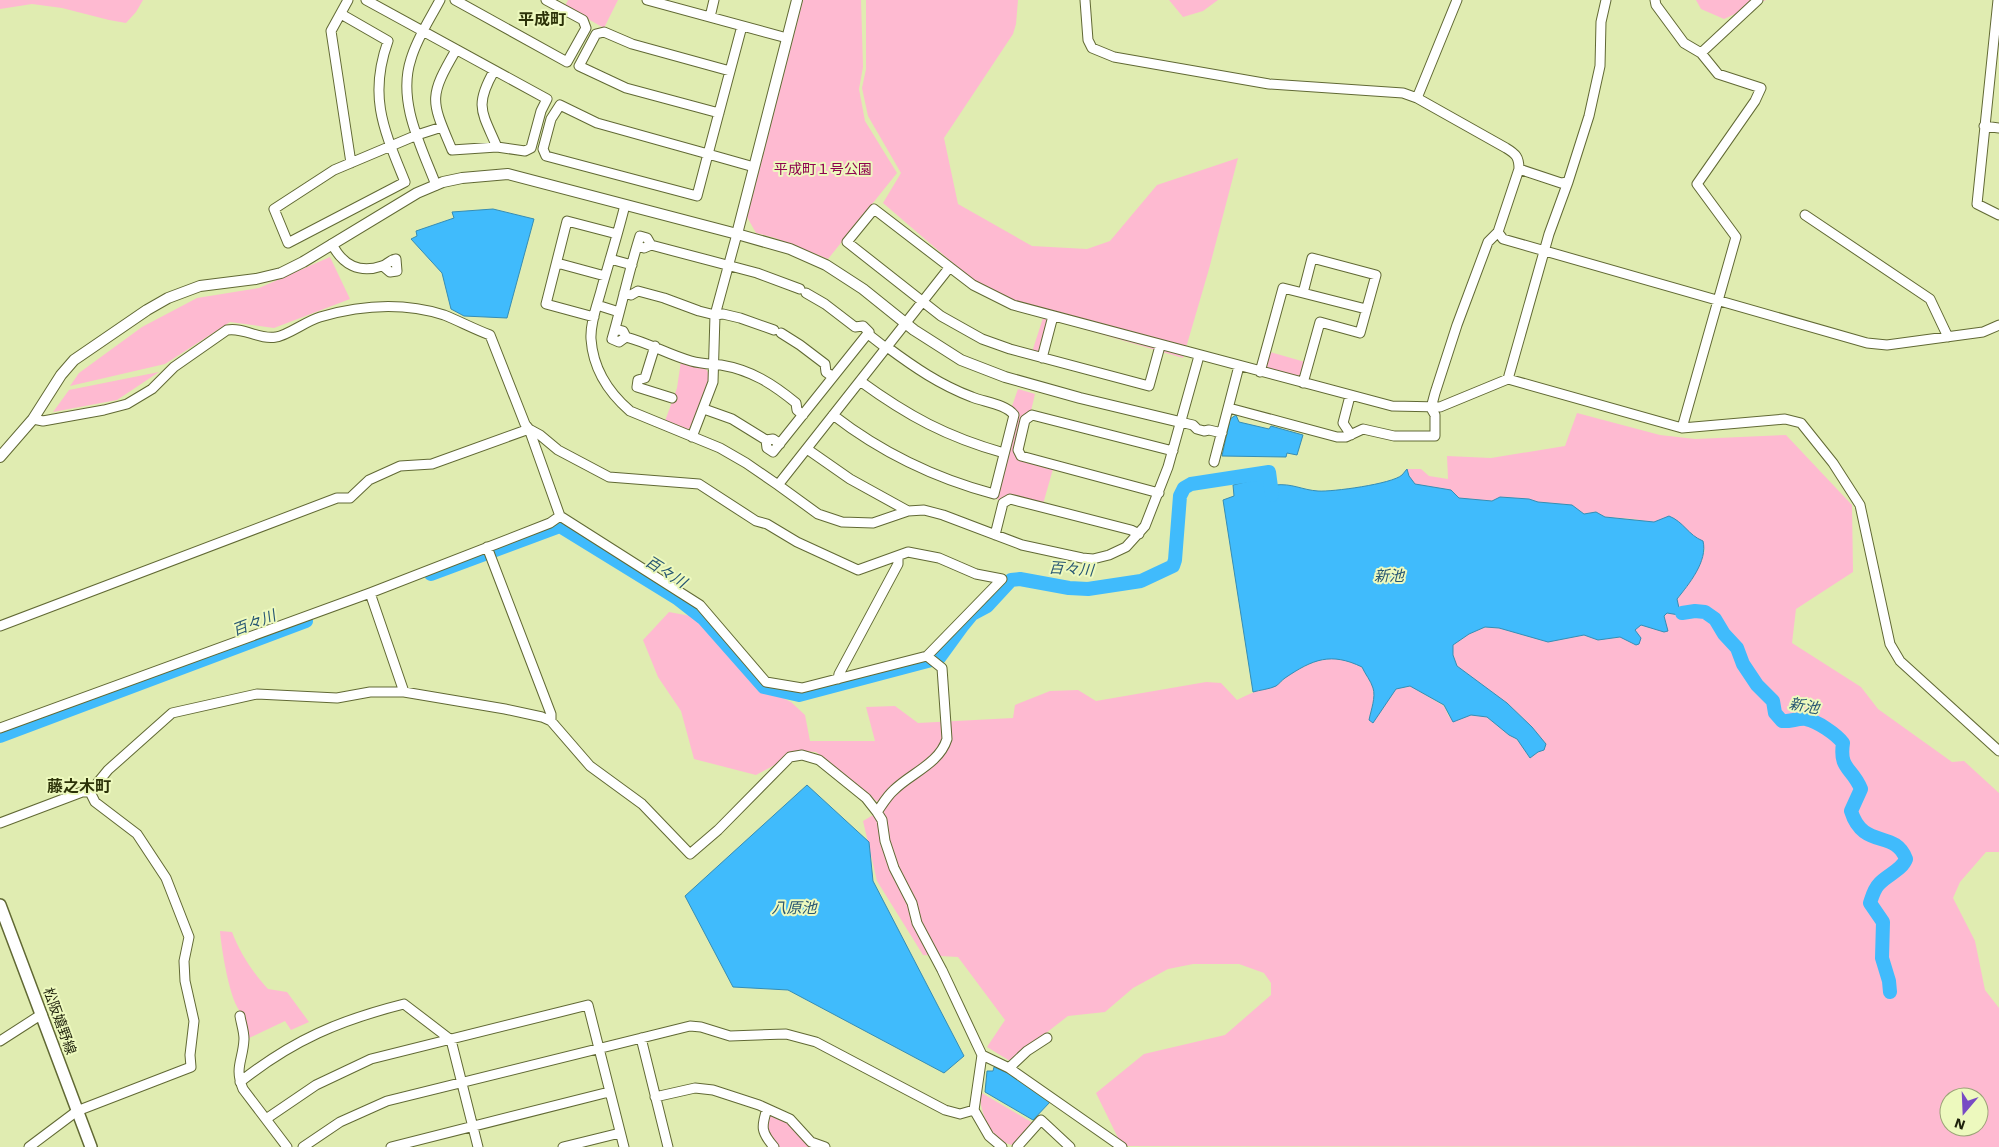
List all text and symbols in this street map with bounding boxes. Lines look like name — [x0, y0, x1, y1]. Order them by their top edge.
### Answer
district label: 平成町 — [518, 10, 566, 29]
park label: 平成町１号公園 — [774, 161, 872, 177]
water label: 百々川 — [642, 552, 692, 593]
water label: 百々川 — [1048, 558, 1096, 580]
water label: 新池 — [1374, 567, 1406, 585]
water label: 百々川 — [230, 606, 280, 639]
water label: 新池 — [1788, 695, 1822, 718]
district label: 藤之木町 — [47, 777, 111, 796]
water label: 八原池 — [771, 899, 818, 917]
street label: 松阪嬉野線 — [41, 985, 79, 1057]
north arrow — [1939, 1087, 1989, 1137]
text: N — [1952, 1115, 1967, 1134]

